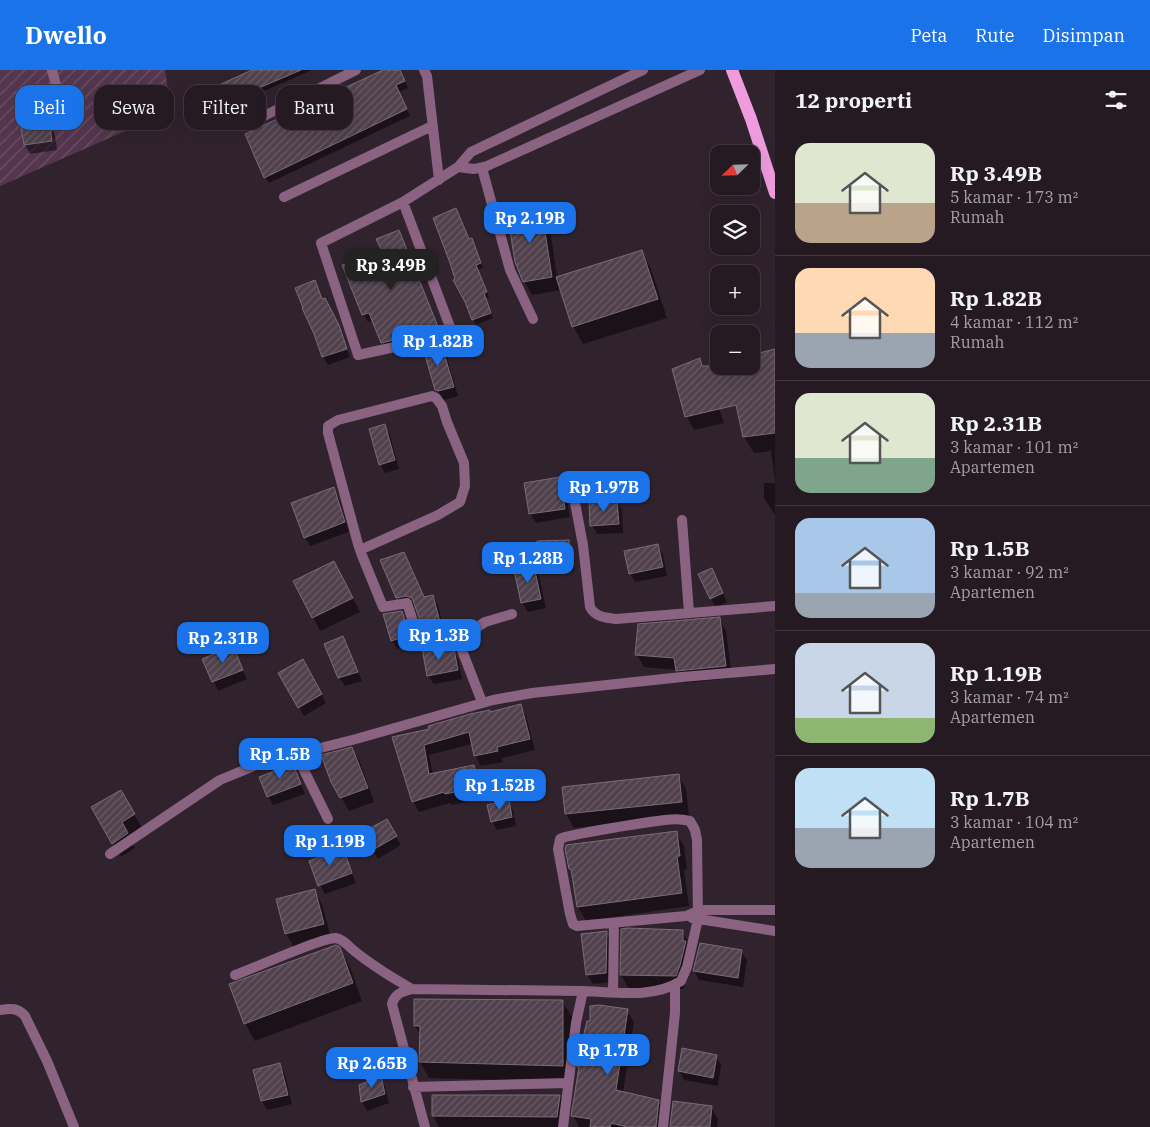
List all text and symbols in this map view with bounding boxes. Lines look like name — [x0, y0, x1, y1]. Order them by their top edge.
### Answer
text: Dwello — [25, 19, 107, 51]
text: Peta — [911, 24, 947, 47]
text: Rute — [975, 24, 1014, 47]
text: Disimpan — [1042, 24, 1125, 47]
chip: Beli — [15, 85, 84, 130]
chip: Sewa — [94, 85, 174, 130]
chip: Filter — [184, 85, 266, 130]
chip: Baru — [276, 85, 353, 130]
text: 12 properti — [795, 86, 912, 114]
icon: filters — [1102, 86, 1130, 114]
north arrow — [710, 145, 760, 195]
map controls — [710, 145, 760, 375]
text: Rp 3.49B — [950, 159, 1042, 187]
icon: home — [835, 163, 895, 223]
text: 5 kamar · 173 m² — [950, 187, 1078, 207]
pin: Rp 2.19B — [478, 202, 582, 244]
button: layers — [710, 205, 760, 255]
text: Rumah — [950, 207, 1005, 227]
text: Rp 2.19B — [495, 208, 565, 228]
pin: Rp 3.49B — [339, 248, 443, 291]
text: Rp 3.49B — [356, 255, 426, 275]
button: + — [710, 265, 760, 315]
text: Rp 1.82B — [950, 284, 1042, 312]
icon: home — [835, 288, 895, 348]
text: 4 kamar · 112 m² — [950, 312, 1078, 332]
pin: Rp 1.82B — [386, 324, 490, 367]
button: − — [710, 325, 760, 375]
text: Rp 1.82B — [403, 331, 473, 351]
text: Rumah — [950, 332, 1005, 352]
text: Rp 2.31B — [950, 409, 1042, 437]
icon: home — [835, 413, 895, 473]
text: 3 kamar · 101 m² — [950, 437, 1078, 457]
text: Apartemen — [950, 457, 1035, 477]
pin: Rp 1.97B — [552, 470, 656, 513]
text: Rp 1.97B — [569, 477, 639, 497]
text: Rp 1.5B — [950, 534, 1030, 562]
icon: home — [835, 538, 895, 598]
pin: Rp 1.28B — [476, 542, 580, 584]
text: Rp 1.28B — [493, 548, 563, 568]
text: 3 kamar · 92 m² — [950, 562, 1069, 582]
text: Apartemen — [950, 582, 1035, 602]
pin: Rp 1.3B — [393, 618, 485, 661]
pin: Rp 2.31B — [171, 622, 275, 664]
text: Rp 1.3B — [409, 625, 469, 645]
text: Rp 2.31B — [188, 628, 258, 648]
text: Rp 1.19B — [950, 659, 1042, 687]
icon: home — [835, 663, 895, 723]
text: 3 kamar · 74 m² — [950, 687, 1069, 707]
text: Apartemen — [950, 707, 1035, 727]
pin: Rp 1.5B — [234, 738, 326, 780]
text: Rp 1.5B — [250, 744, 310, 764]
pin: Rp 1.52B — [448, 768, 552, 811]
text: Rp 1.52B — [465, 775, 535, 795]
text: Rp 1.7B — [950, 784, 1030, 812]
icon: home — [835, 788, 895, 848]
text: 3 kamar · 104 m² — [950, 812, 1078, 832]
pin: Rp 1.19B — [278, 824, 382, 867]
text: Rp 1.19B — [295, 831, 365, 851]
text: Apartemen — [950, 832, 1035, 852]
pin: Rp 1.7B — [562, 1034, 654, 1076]
text: Rp 1.7B — [578, 1040, 638, 1060]
pin: Rp 2.65B — [320, 1046, 424, 1089]
text: Rp 2.65B — [337, 1053, 407, 1073]

